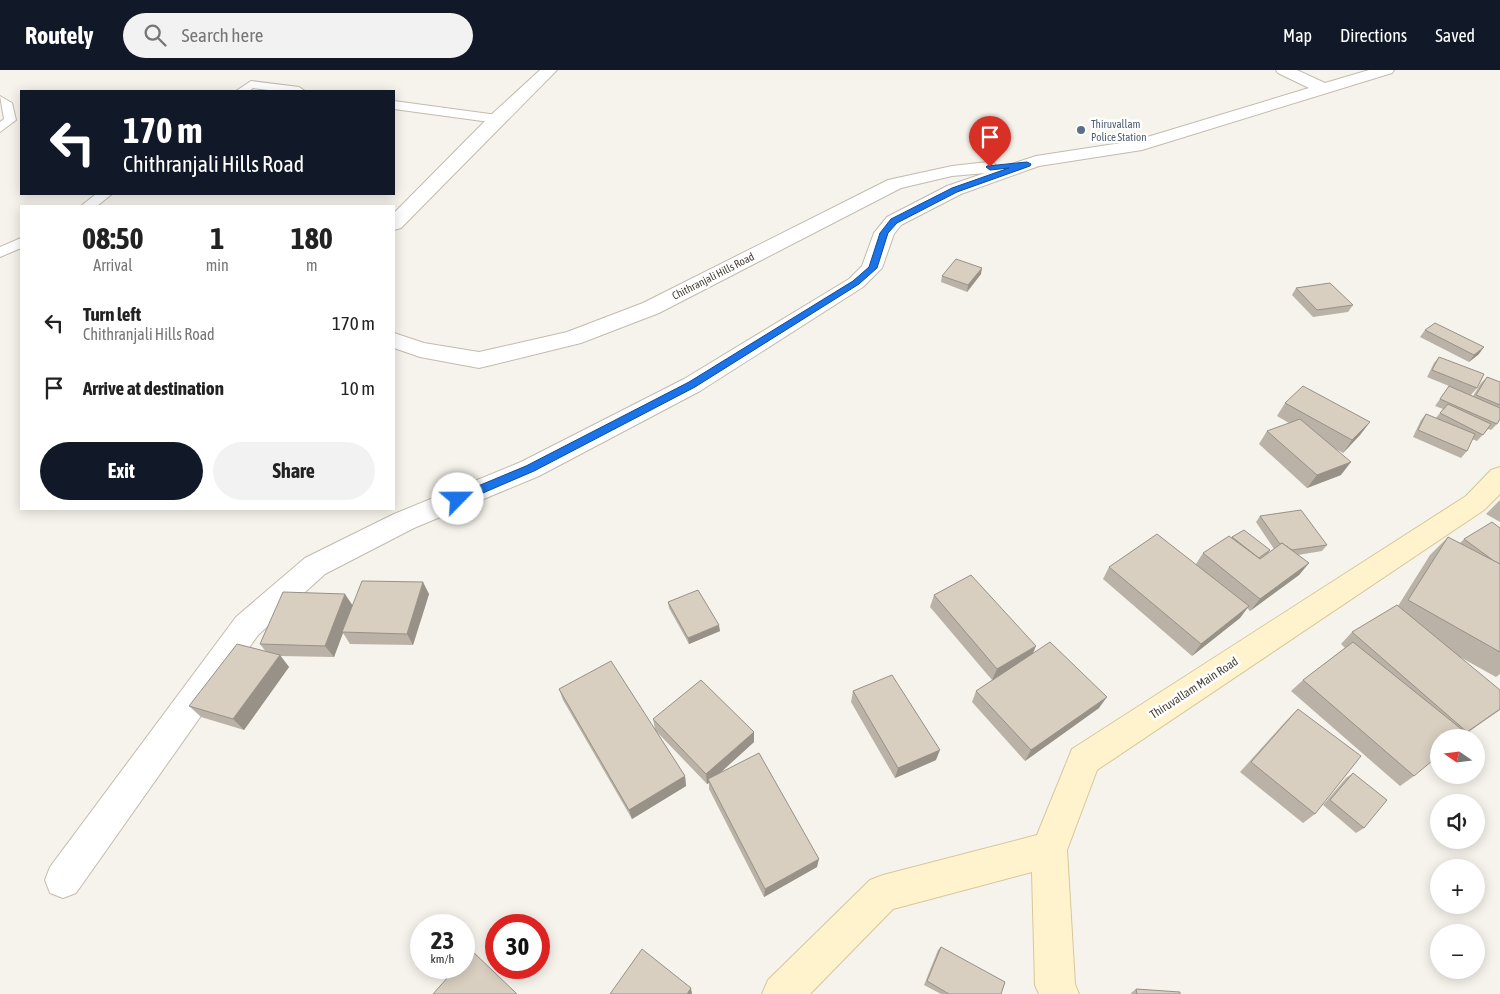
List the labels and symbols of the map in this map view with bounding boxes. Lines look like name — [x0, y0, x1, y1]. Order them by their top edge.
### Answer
pin — [969, 116, 1011, 167]
place label: Thiruvallam Police Station — [1091, 118, 1147, 143]
marker: Thiruvallam Police Station — [1075, 124, 1087, 136]
street label: Chithranjali Hills Road — [670, 250, 756, 302]
position arrow — [431, 472, 483, 524]
street label: Thiruvallam Main Road — [1147, 654, 1241, 722]
north arrow — [1430, 729, 1485, 784]
speed limit sign: 30 — [485, 914, 550, 979]

